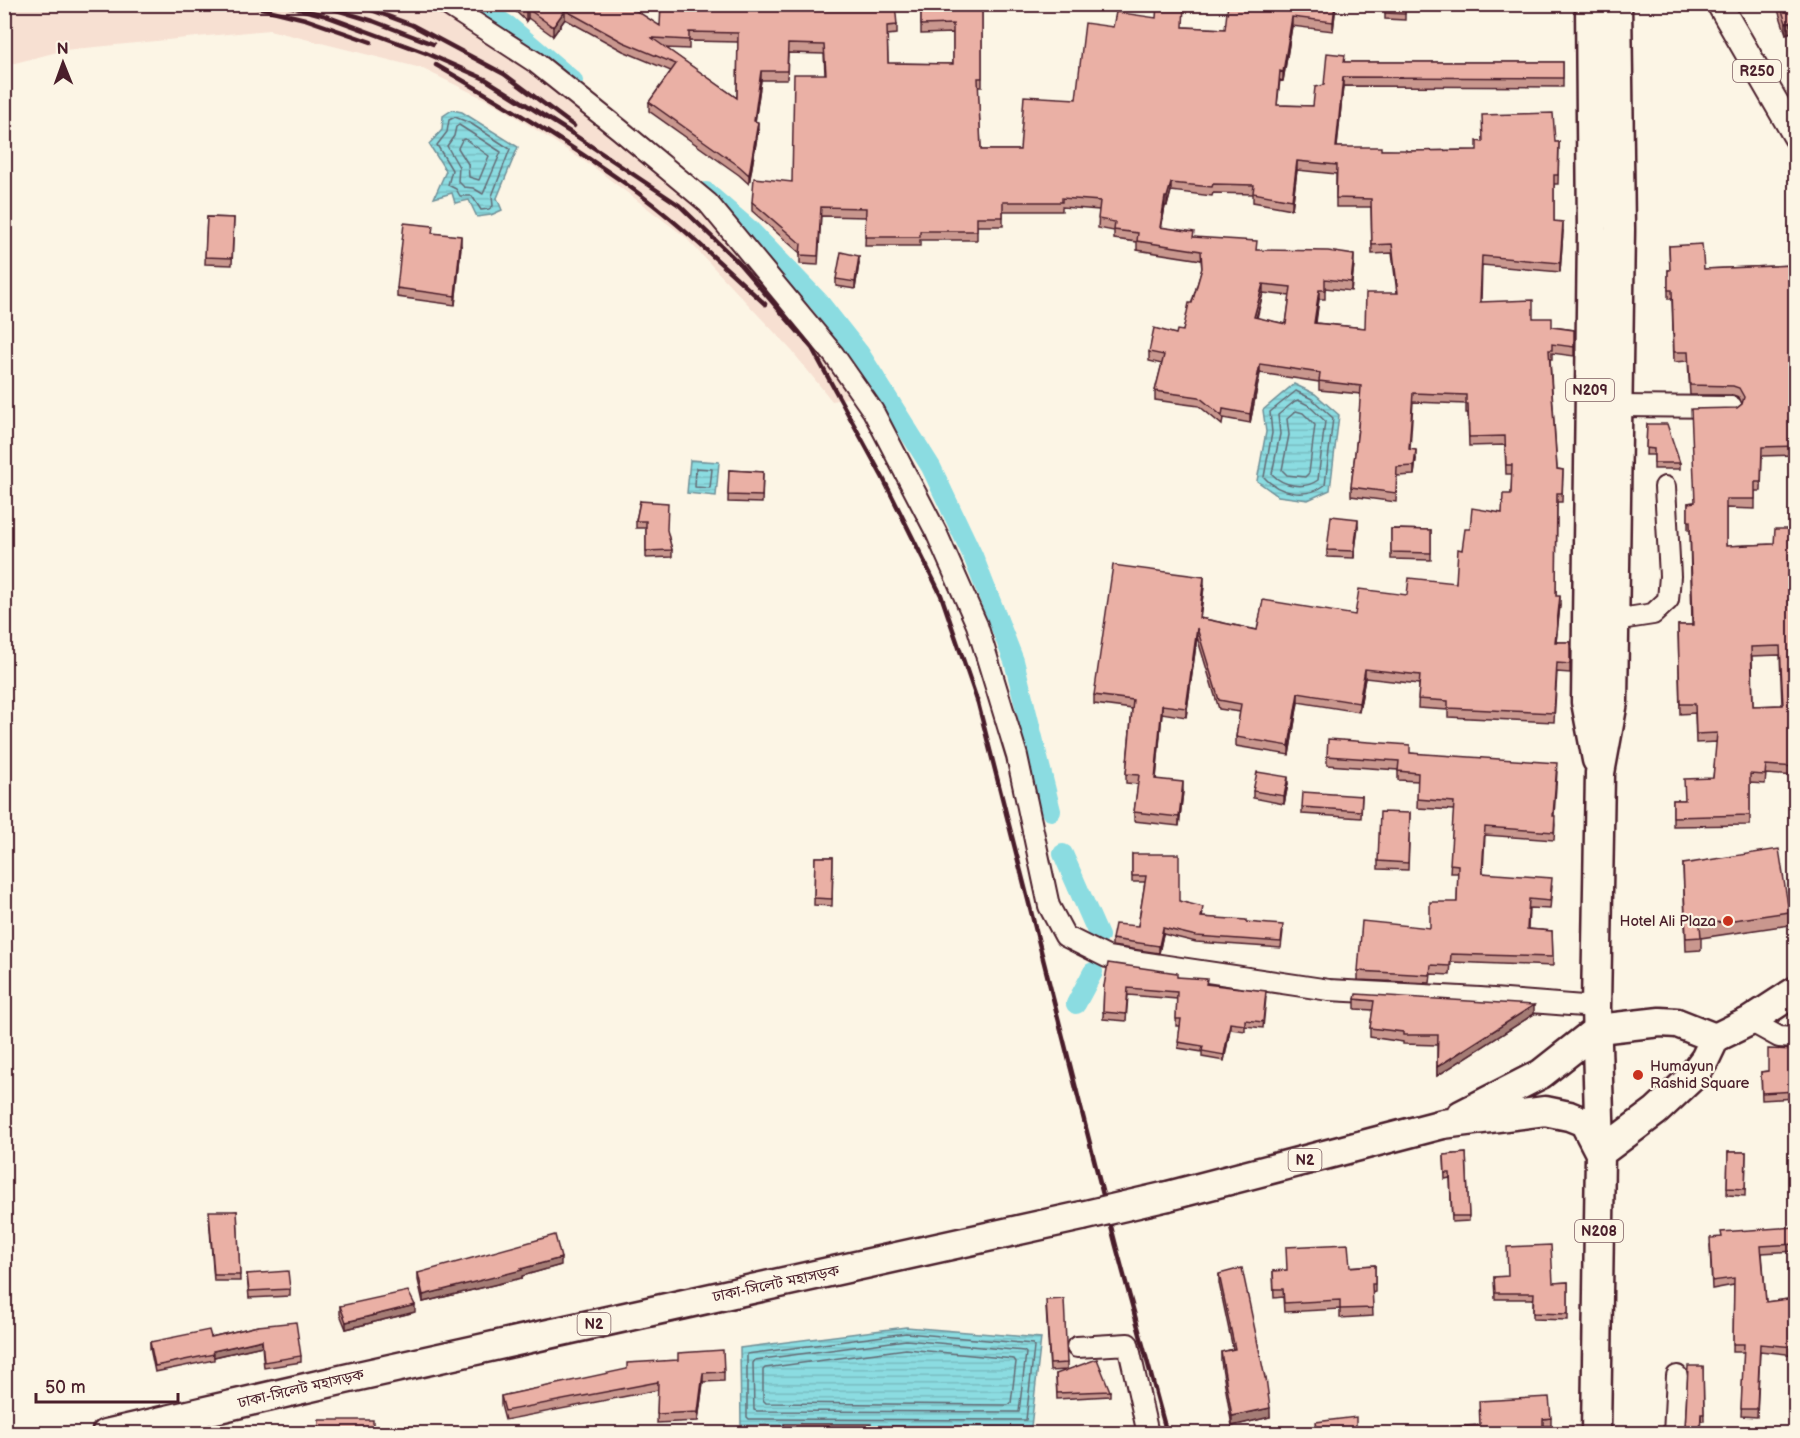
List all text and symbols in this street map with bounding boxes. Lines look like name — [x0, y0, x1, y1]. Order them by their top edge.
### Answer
north arrow — [33, 33, 93, 93]
text: N — [57, 40, 69, 59]
road number: R250 — [1733, 60, 1781, 82]
road number: N209 — [1566, 379, 1614, 401]
place label: Hotel Ali Plaza — [1620, 912, 1716, 931]
marker: Hotel Ali Plaza — [1721, 914, 1735, 928]
place label: Humayun Rashid Square — [1650, 1057, 1750, 1093]
marker: Humayun Rashid Square — [1631, 1068, 1645, 1082]
road number: N2 — [1288, 1149, 1322, 1171]
road number: N208 — [1575, 1220, 1623, 1242]
street label: ঢাকা-সিলেট মহাসড়ক — [710, 1261, 842, 1307]
road number: N2 — [578, 1313, 610, 1335]
street label: ঢাকা-সিলেট মহাসড়ক — [235, 1365, 367, 1413]
scale bar — [36, 1366, 178, 1404]
text: 50 m — [45, 1377, 86, 1398]

